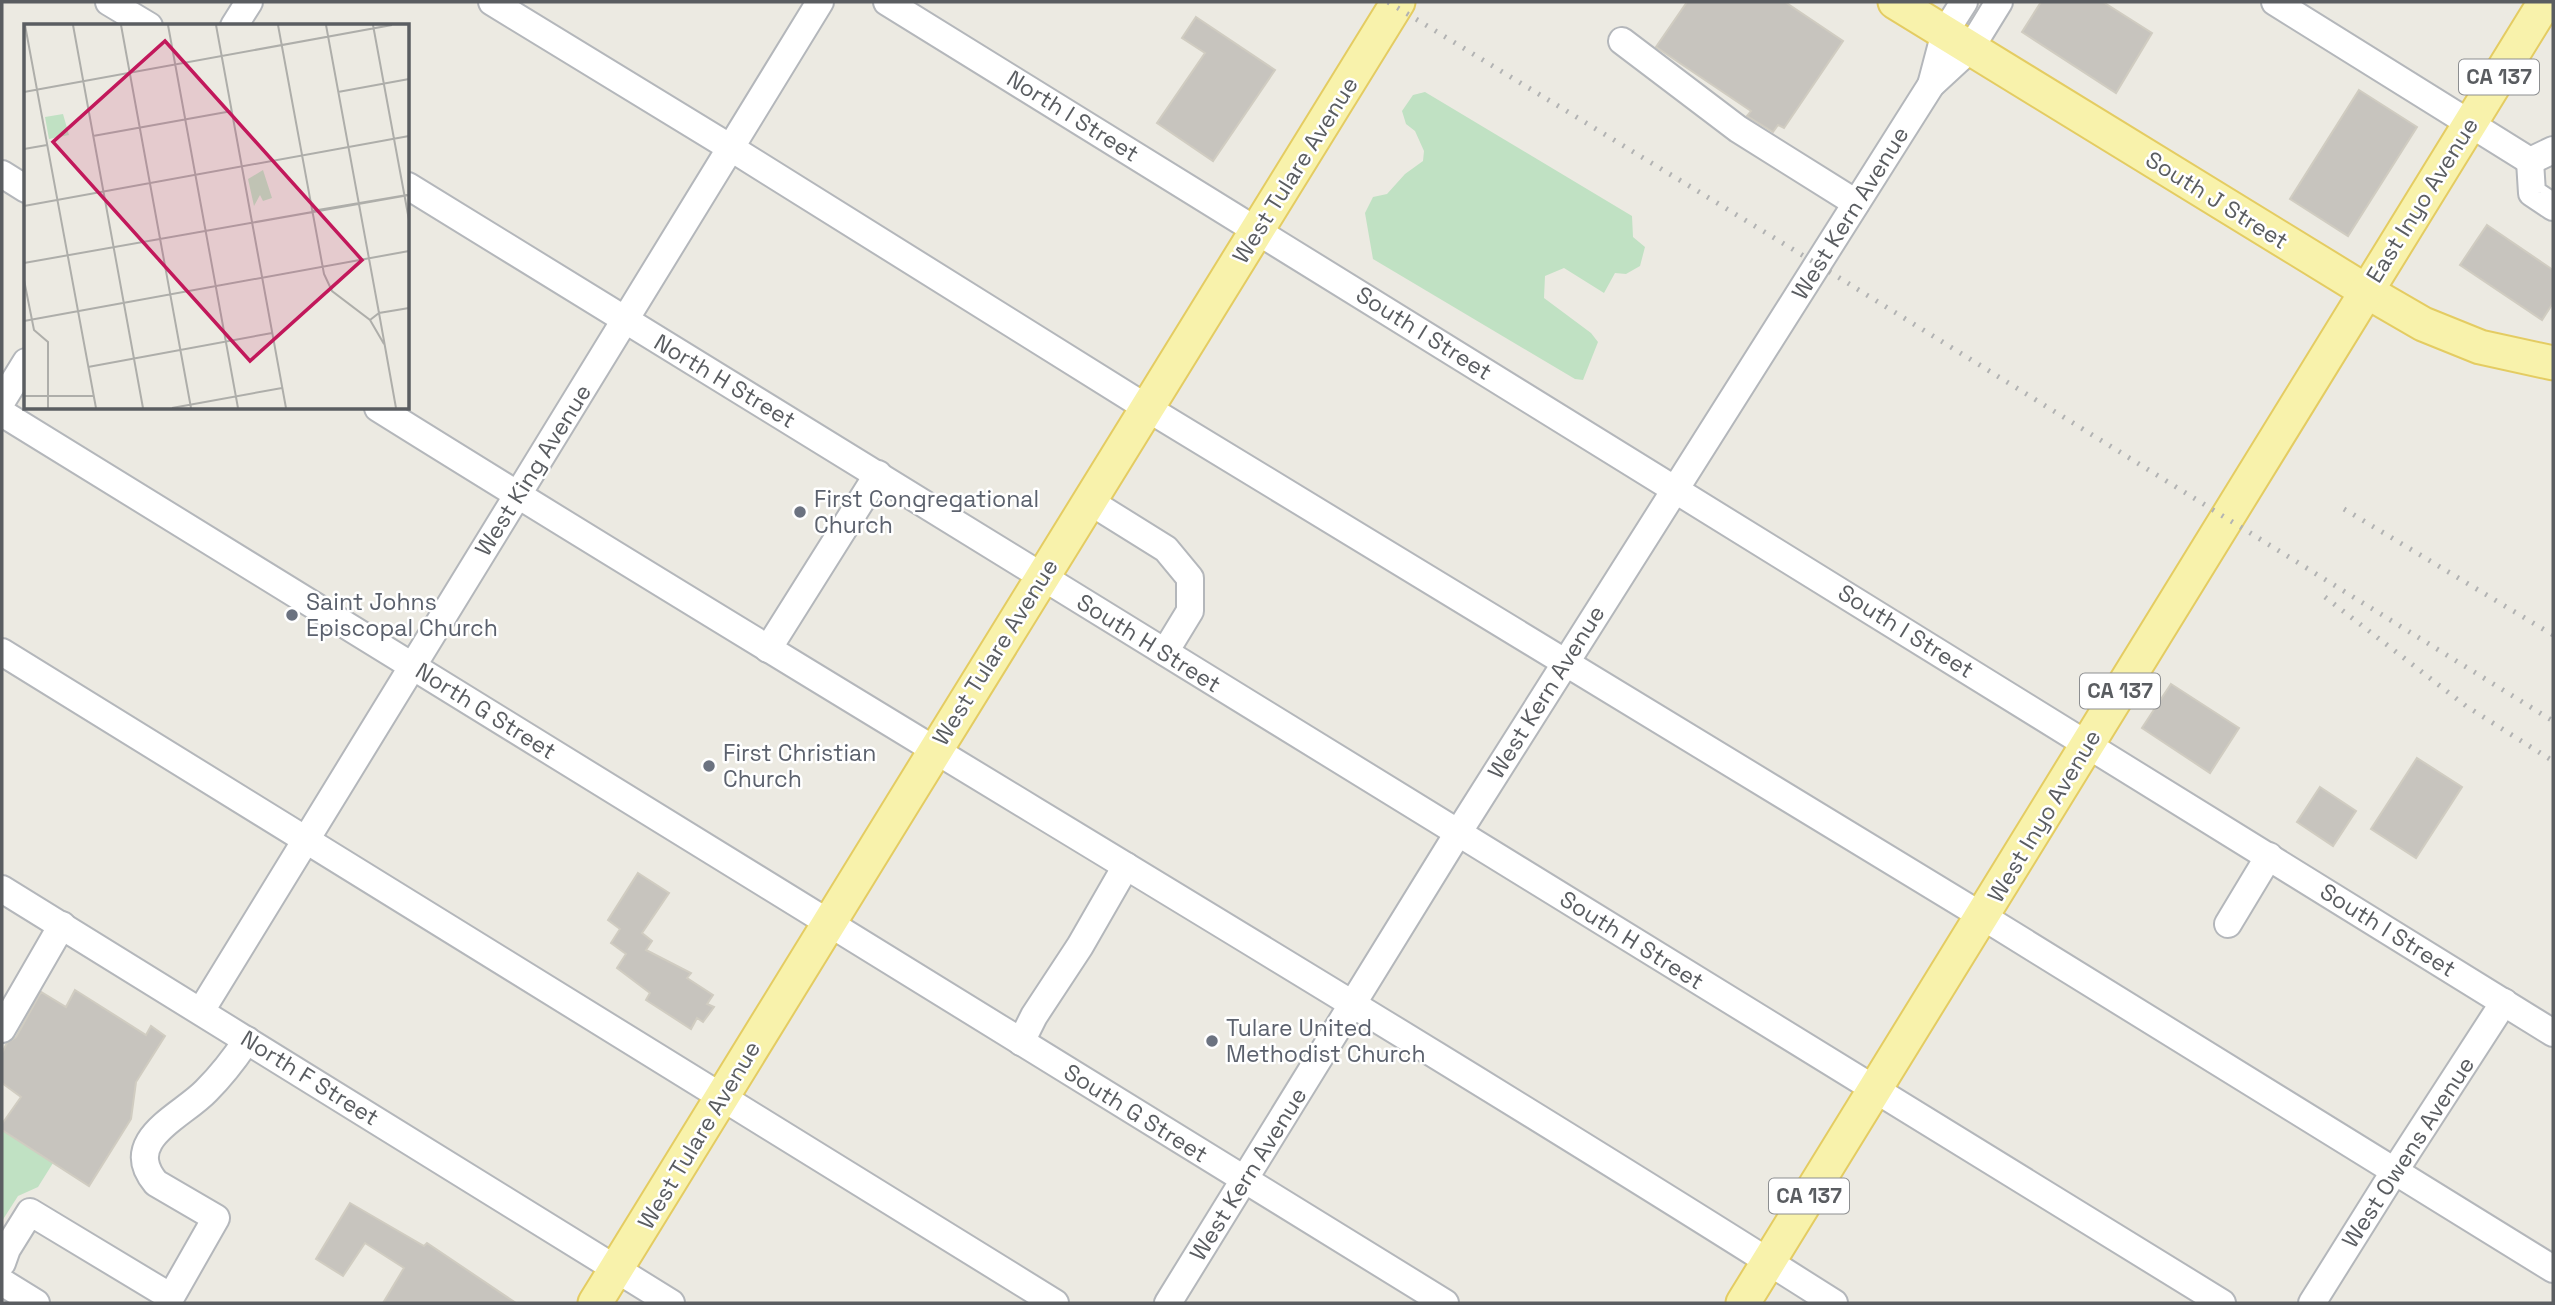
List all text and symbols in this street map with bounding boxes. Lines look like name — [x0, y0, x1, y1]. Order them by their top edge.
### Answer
inset map — [24, 24, 410, 410]
road number: CA 137 — [2459, 60, 2539, 94]
street label: North I Street — [1001, 63, 1145, 169]
street label: West Tulare Avenue — [1225, 71, 1365, 269]
street label: East Inyo Avenue — [2359, 112, 2485, 288]
street label: West Kern Avenue — [1785, 121, 1915, 305]
street label: South J Street — [2140, 144, 2294, 256]
street label: South I Street — [1350, 279, 1498, 387]
street label: North H Street — [649, 327, 801, 435]
street label: West King Avenue — [468, 378, 598, 562]
place label: First Congregational Church — [814, 484, 1039, 540]
marker: First Congregational Church — [792, 504, 808, 520]
street label: West Tulare Avenue — [925, 553, 1065, 751]
street label: South I Street — [1832, 577, 1980, 685]
place label: Saint Johns Episcopal Church — [306, 587, 498, 643]
street label: South H Street — [1071, 587, 1227, 699]
street label: West Kern Avenue — [1481, 600, 1611, 784]
marker: Saint Johns Episcopal Church — [284, 607, 300, 623]
street label: North G Street — [410, 656, 562, 766]
road number: CA 137 — [2080, 674, 2160, 708]
street label: West Inyo Avenue — [1981, 724, 2107, 908]
place label: First Christian Church — [723, 738, 876, 794]
marker: First Christian Church — [701, 758, 717, 774]
street label: South I Street — [2314, 876, 2462, 984]
street label: South H Street — [1554, 884, 1710, 996]
place label: Tulare United Methodist Church — [1226, 1013, 1426, 1069]
street label: North F Street — [235, 1024, 385, 1132]
marker: Tulare United Methodist Church — [1204, 1033, 1220, 1049]
street label: West Tulare Avenue — [631, 1035, 767, 1235]
street label: West Owens Avenue — [2335, 1051, 2481, 1253]
street label: South G Street — [1058, 1057, 1214, 1169]
street label: West Kern Avenue — [1183, 1082, 1313, 1266]
road number: CA 137 — [1769, 1178, 1849, 1214]

